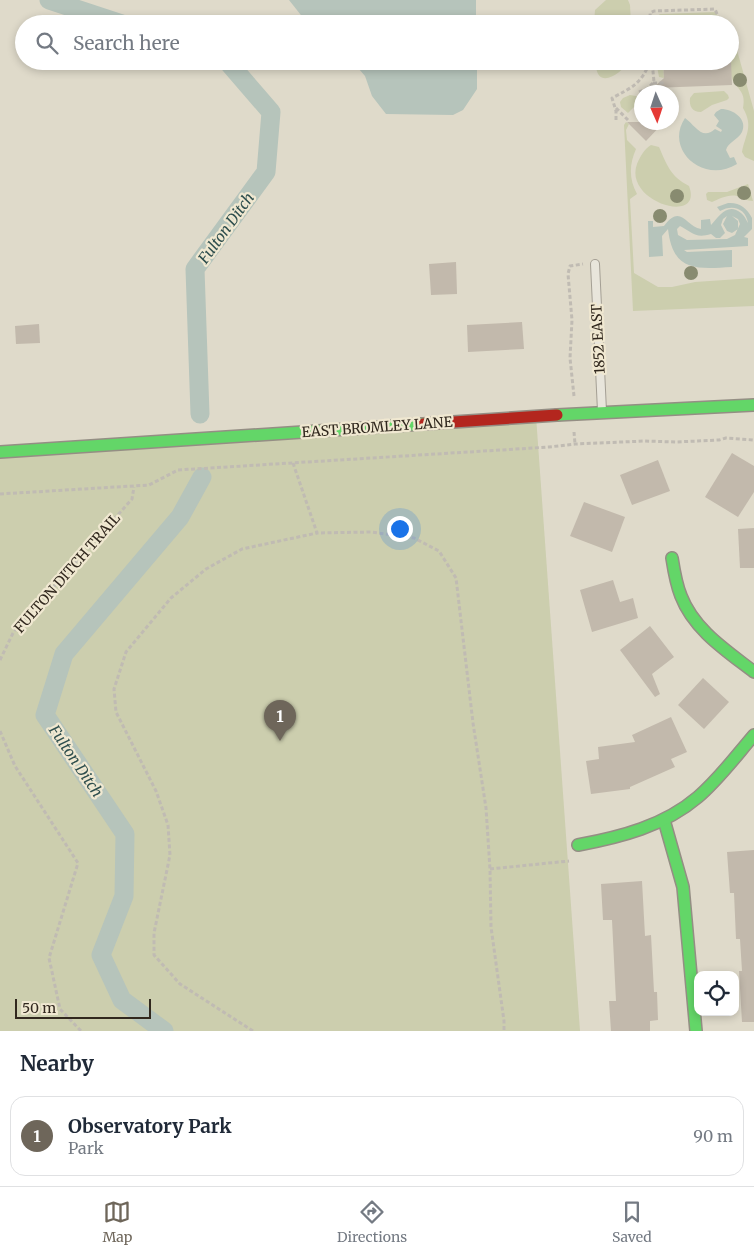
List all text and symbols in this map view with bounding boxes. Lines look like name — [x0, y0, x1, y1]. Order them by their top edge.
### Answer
search box — [15, 15, 739, 70]
icon: search — [33, 29, 61, 57]
text: Search here — [73, 31, 180, 55]
north arrow — [634, 85, 679, 130]
water label: Fulton Ditch — [193, 189, 258, 268]
street label: 1852 EAST — [587, 303, 609, 374]
street label: EAST BROMLEY LANE — [301, 413, 453, 441]
street label: FULTON DITCH TRAIL — [10, 509, 124, 637]
your location — [387, 516, 413, 542]
pin: 1 — [264, 700, 296, 741]
water label: Fulton Ditch — [44, 720, 107, 801]
map controls — [694, 971, 739, 1016]
button: locate — [694, 971, 739, 1016]
scale bar — [15, 996, 151, 1019]
text: 50 m — [22, 999, 56, 1017]
text: Nearby — [20, 1050, 94, 1077]
text: Observatory Park — [68, 1114, 232, 1138]
text: 1 — [33, 1126, 41, 1146]
text: 90 m — [693, 1126, 733, 1146]
text: Park — [68, 1138, 104, 1158]
tab: Map — [102, 1198, 132, 1246]
tab: Directions — [337, 1198, 407, 1246]
tab: Saved — [612, 1198, 652, 1246]

